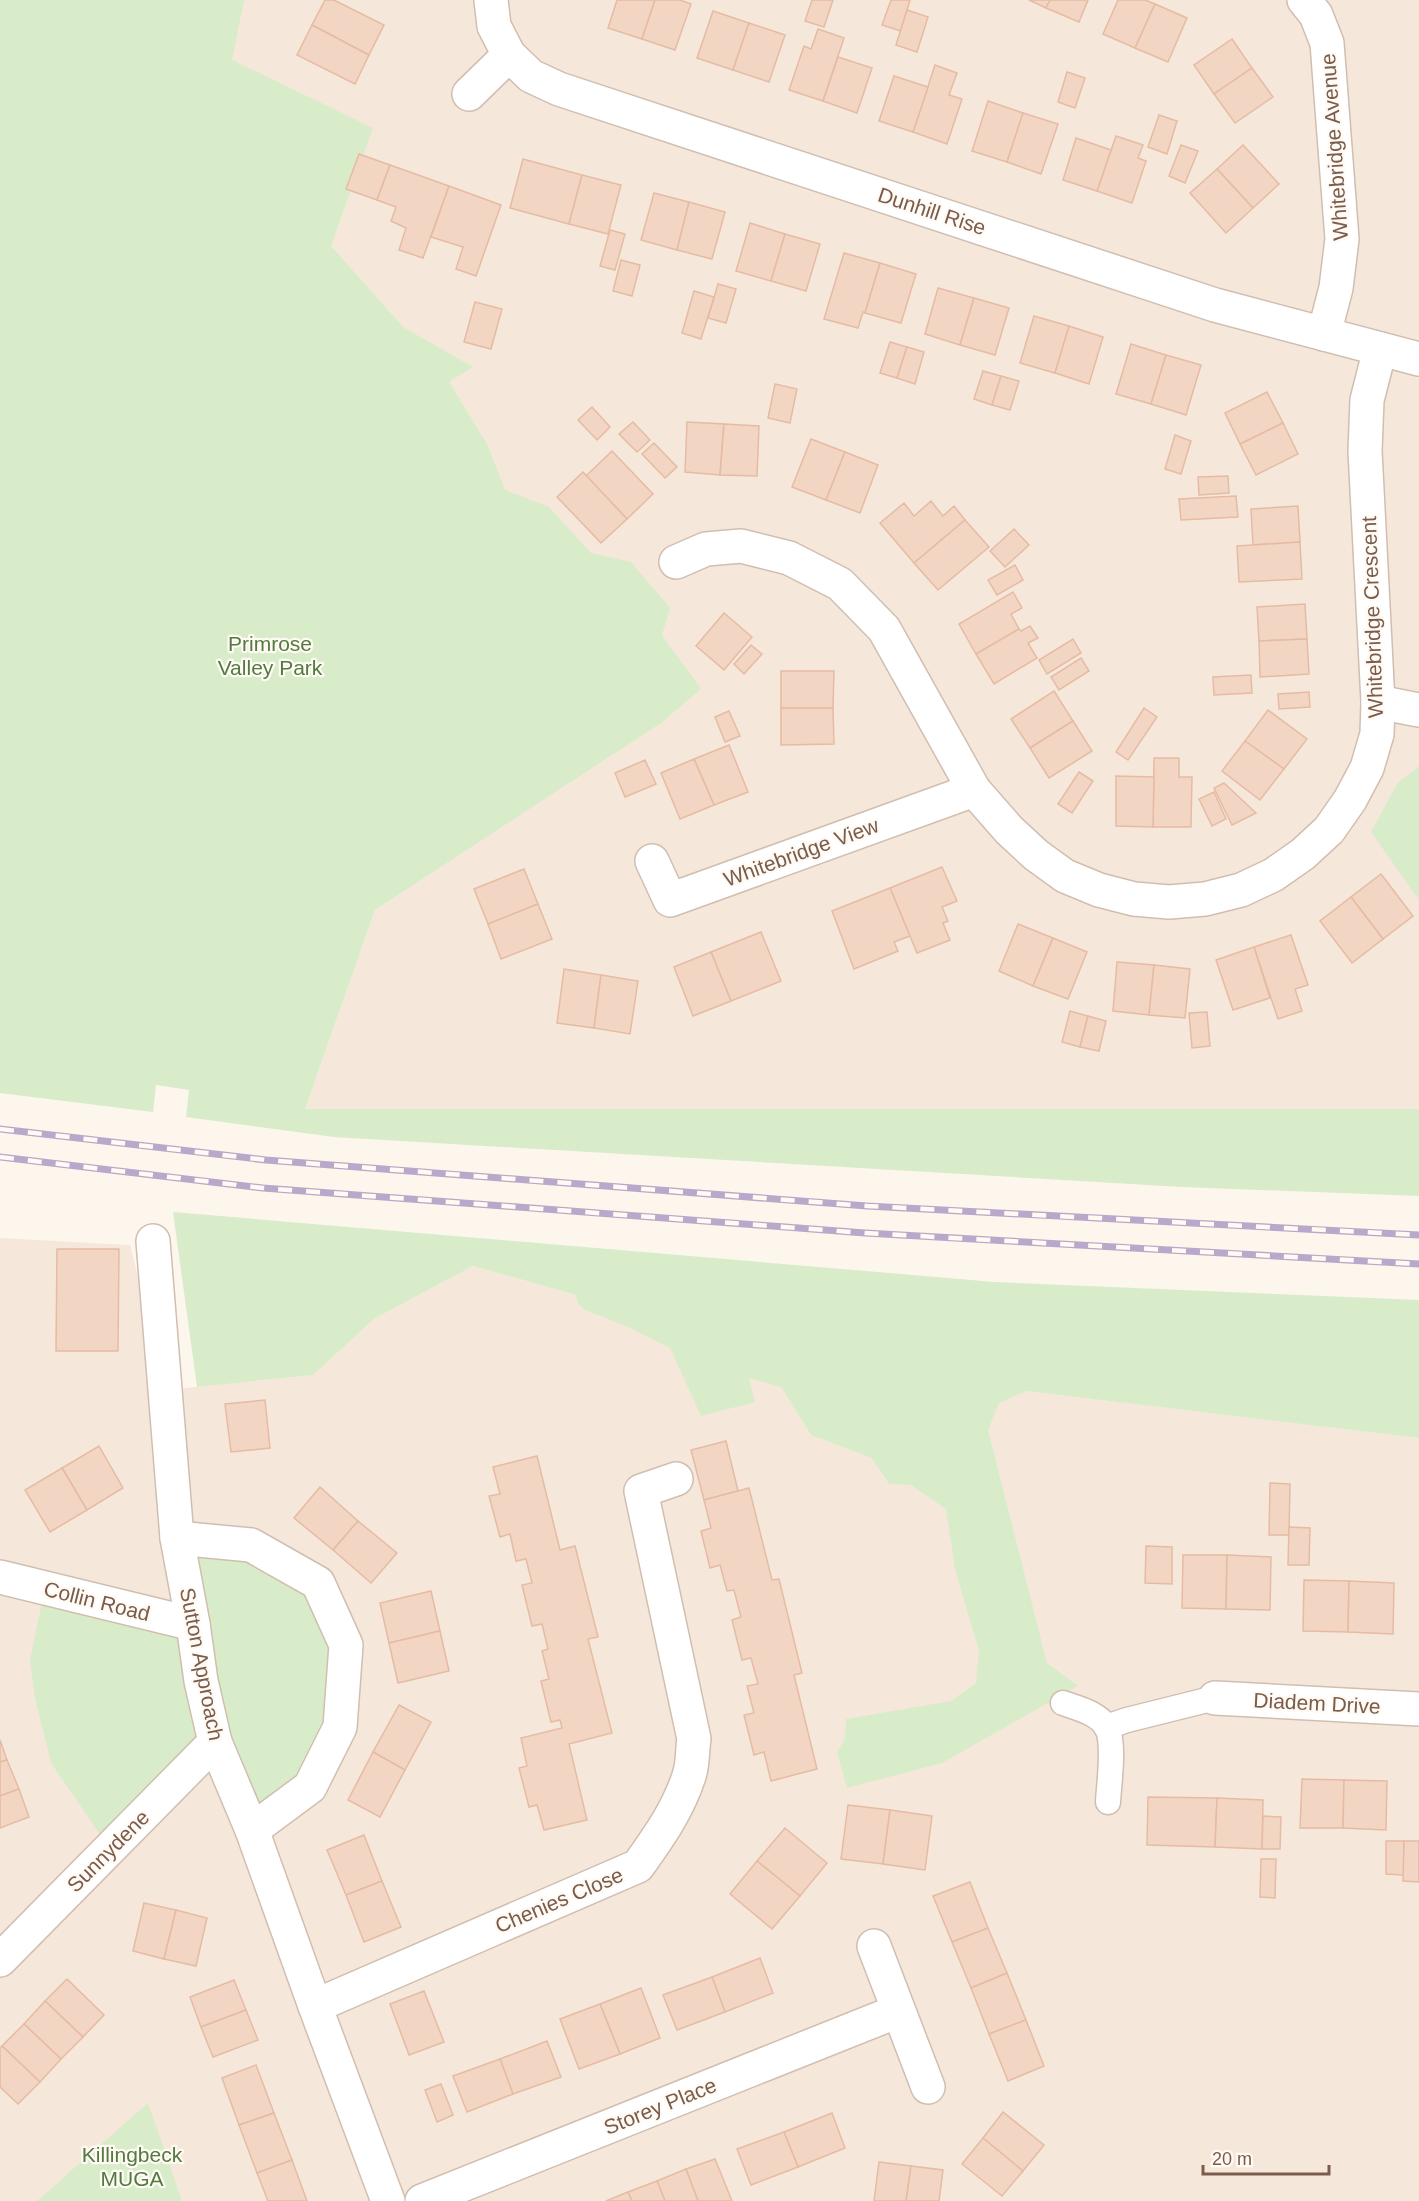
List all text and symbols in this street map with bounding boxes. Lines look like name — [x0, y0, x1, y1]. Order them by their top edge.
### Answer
street label: Whitebridge Avenue — [1316, 53, 1352, 241]
street label: Dunhill Rise — [875, 183, 989, 239]
street label: Whitebridge Crescent — [1357, 516, 1387, 718]
park label: Primrose Valley Park — [218, 632, 323, 679]
street label: Whitebridge View — [720, 813, 882, 891]
street label: Collin Road — [42, 1577, 152, 1625]
street label: Sutton Approach — [176, 1586, 228, 1742]
street label: Diadem Drive — [1253, 1688, 1381, 1718]
street label: Sunnydene — [62, 1805, 154, 1897]
street label: Chenies Close — [492, 1863, 626, 1937]
street label: Storey Place — [600, 2073, 720, 2139]
scale bar — [1203, 2138, 1329, 2176]
park label: Killingbeck MUGA — [82, 2143, 183, 2190]
text: 20 m — [1212, 2149, 1252, 2169]

